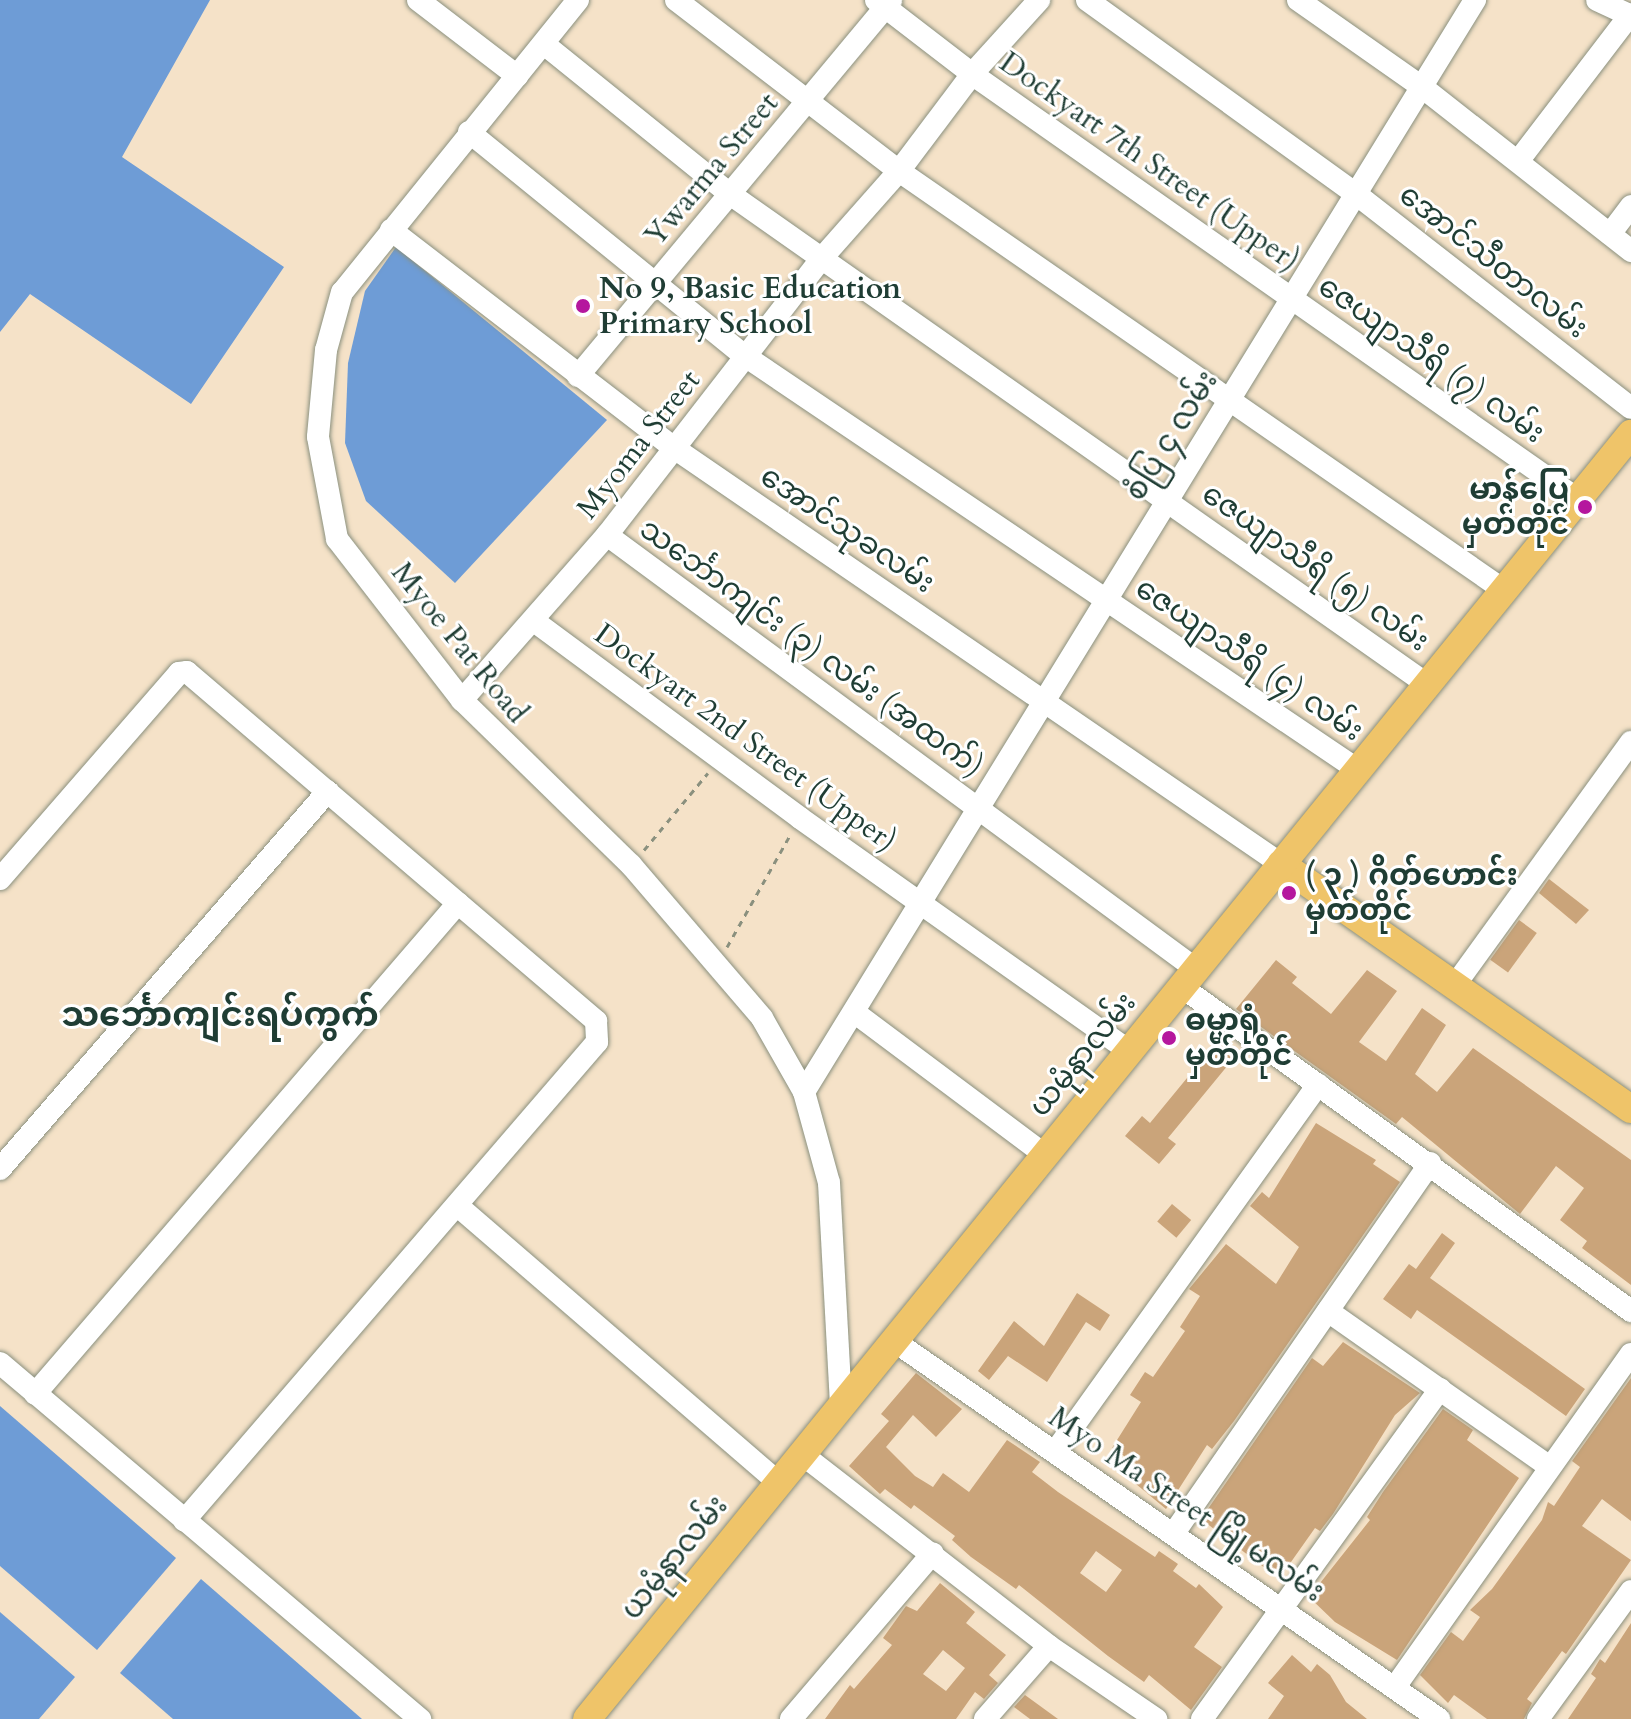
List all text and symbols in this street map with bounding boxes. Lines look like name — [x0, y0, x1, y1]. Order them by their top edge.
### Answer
street label: Dockyart 7th Street (Upper) — [992, 45, 1306, 279]
street label: Ywarma Street — [638, 86, 786, 254]
street label: အောင်သီတာလမ်း — [1392, 177, 1594, 347]
street label: ဇေယျာသီရိ (၇) လမ်း — [1311, 268, 1551, 452]
place label: No 9, Basic Education Primary School — [599, 271, 901, 342]
marker: No 9, Basic Education Primary School — [574, 297, 592, 315]
street label: Myoma Street — [570, 363, 708, 527]
street label: စံပြ ၄ လမ်း — [1118, 364, 1226, 508]
street label: အောင်သုခလမ်း — [753, 459, 941, 601]
place label: မာန်ပြေ မှတ်တိုင် — [1462, 472, 1569, 542]
street label: ဇေယျာသီရိ (၅) လမ်း — [1195, 476, 1435, 660]
marker: မာန်ပြေ မှတ်တိုင် — [1576, 498, 1594, 516]
street label: သင်္ဘောကျင်း (၃) လမ်း (အထက်) — [632, 511, 990, 785]
street label: Myoe Pat Road — [383, 555, 535, 731]
street label: ဇေယျာသီရိ (၄) လမ်း — [1128, 570, 1370, 750]
street label: Dockyart 2nd Street (Upper) — [587, 616, 903, 860]
place label: ( ၃ ) ဂိတ်ဟောင်း မှတ်တိုင် — [1305, 858, 1518, 928]
marker: ( ၃ ) ဂိတ်ဟောင်း မှတ်တိုင် — [1280, 884, 1298, 902]
street label: ယမုံနာလမ်း — [1022, 986, 1144, 1124]
district label: သင်္ဘောကျင်းရပ်ကွက် — [61, 996, 379, 1036]
place label: ဓမ္မာရုံ မှတ်တိုင် — [1185, 1003, 1292, 1074]
marker: ဓမ္မာရုံ မှတ်တိုင် — [1160, 1029, 1178, 1047]
street label: Myo Ma Street မြို့မလမ်း — [1042, 1400, 1330, 1610]
street label: ယမုံနာလမ်း — [614, 1489, 736, 1627]

